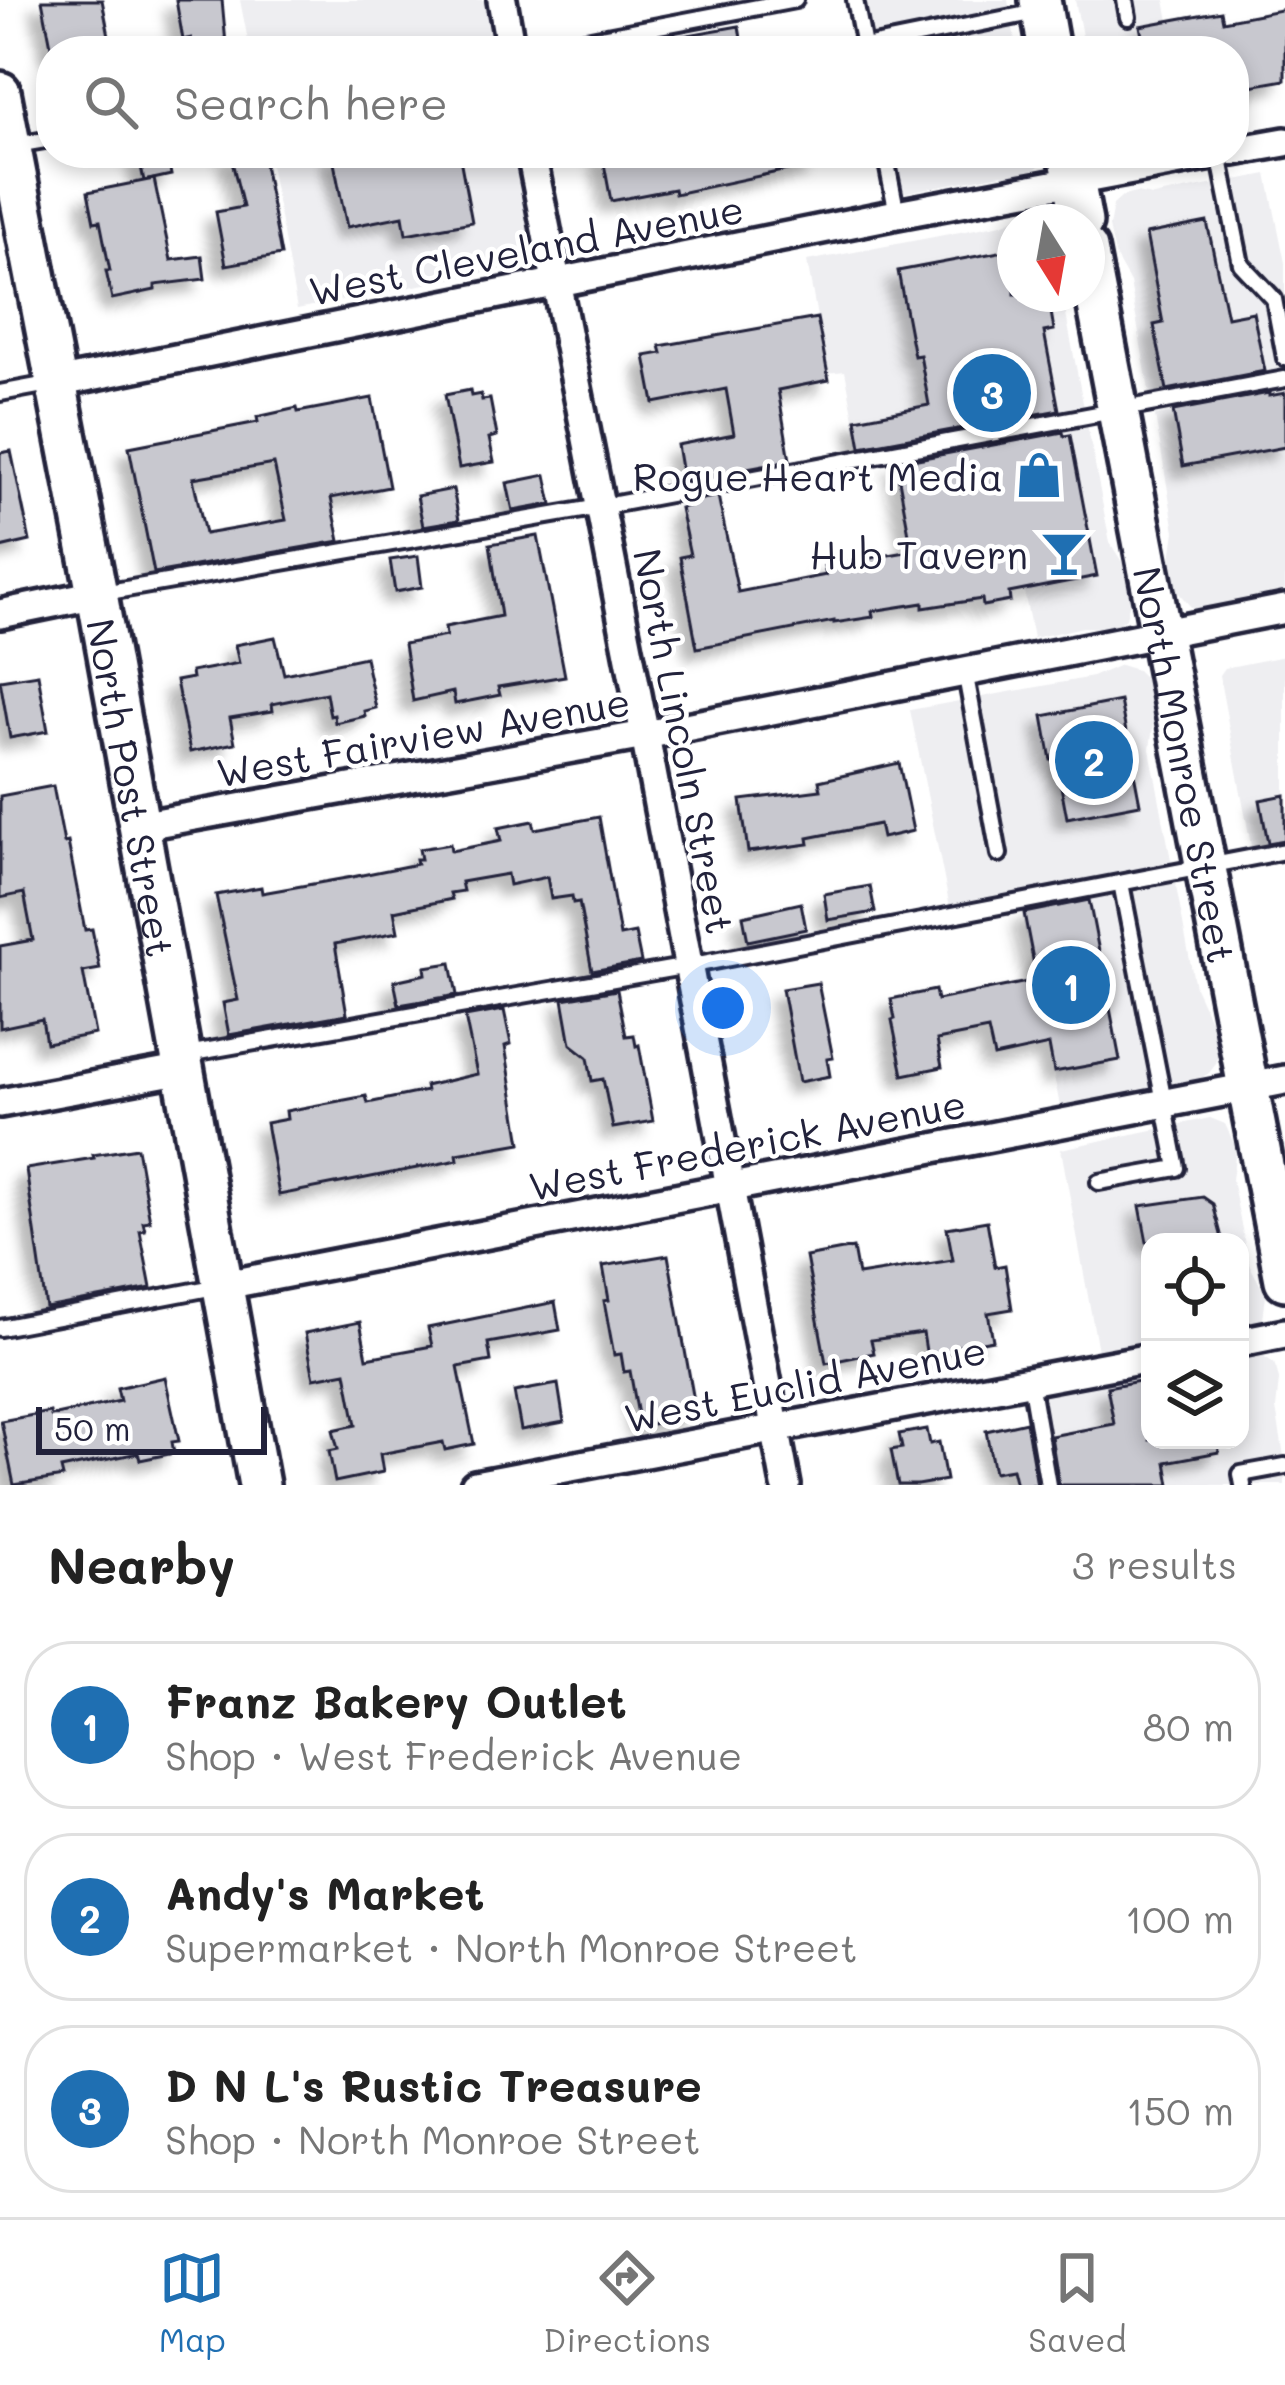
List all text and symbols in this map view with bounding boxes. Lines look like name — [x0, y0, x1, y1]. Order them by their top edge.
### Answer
search box — [36, 36, 1249, 168]
icon: search — [78, 69, 144, 135]
text: Search here — [174, 73, 448, 131]
street label: West Cleveland Avenue — [305, 182, 747, 316]
north arrow — [997, 204, 1105, 312]
pin: 3 — [953, 348, 1031, 438]
place label: Rogue Heart Media — [633, 450, 1003, 502]
shop icon: Rogue Heart Media — [1014, 450, 1064, 500]
place label: Hub Tavern — [810, 528, 1028, 579]
bar icon: Hub Tavern — [1039, 528, 1089, 578]
street label: North Lincoln Street — [623, 544, 747, 938]
street label: North Monroe Street — [1123, 562, 1249, 967]
street label: North Post Street — [76, 614, 188, 961]
street label: West Fairview Avenue — [212, 675, 634, 797]
pin: 2 — [1055, 715, 1133, 805]
pin: 1 — [1032, 940, 1110, 1030]
your location — [693, 978, 753, 1038]
street label: West Frederick Avenue — [524, 1077, 970, 1211]
map controls — [1141, 1233, 1249, 1449]
button: locate — [1141, 1233, 1249, 1341]
street label: West Euclid Avenue — [620, 1323, 990, 1443]
button: layers — [1141, 1341, 1249, 1449]
scale bar — [36, 1401, 267, 1454]
text: 50 m — [54, 1406, 130, 1449]
text: Nearby — [48, 1530, 235, 1597]
text: 3 results — [1072, 1538, 1237, 1589]
text: Franz Bakery Outlet — [165, 1671, 627, 1729]
text: 1 — [81, 1700, 99, 1751]
text: 80 m — [1143, 1700, 1234, 1751]
text: Shop · West Frederick Avenue — [165, 1729, 742, 1780]
text: Andy's Market — [165, 1863, 485, 1921]
text: 2 — [79, 1892, 101, 1943]
text: 100 m — [1125, 1892, 1234, 1943]
text: Supermarket · North Monroe Street — [165, 1921, 857, 1972]
text: D N L's Rustic Treasure — [165, 2055, 702, 2113]
text: 3 — [78, 2084, 102, 2135]
text: 150 m — [1126, 2084, 1234, 2135]
text: Shop · North Monroe Street — [165, 2113, 701, 2164]
tab: Map — [159, 2245, 226, 2360]
tab: Directions — [543, 2245, 711, 2360]
tab: Saved — [1028, 2245, 1126, 2360]

